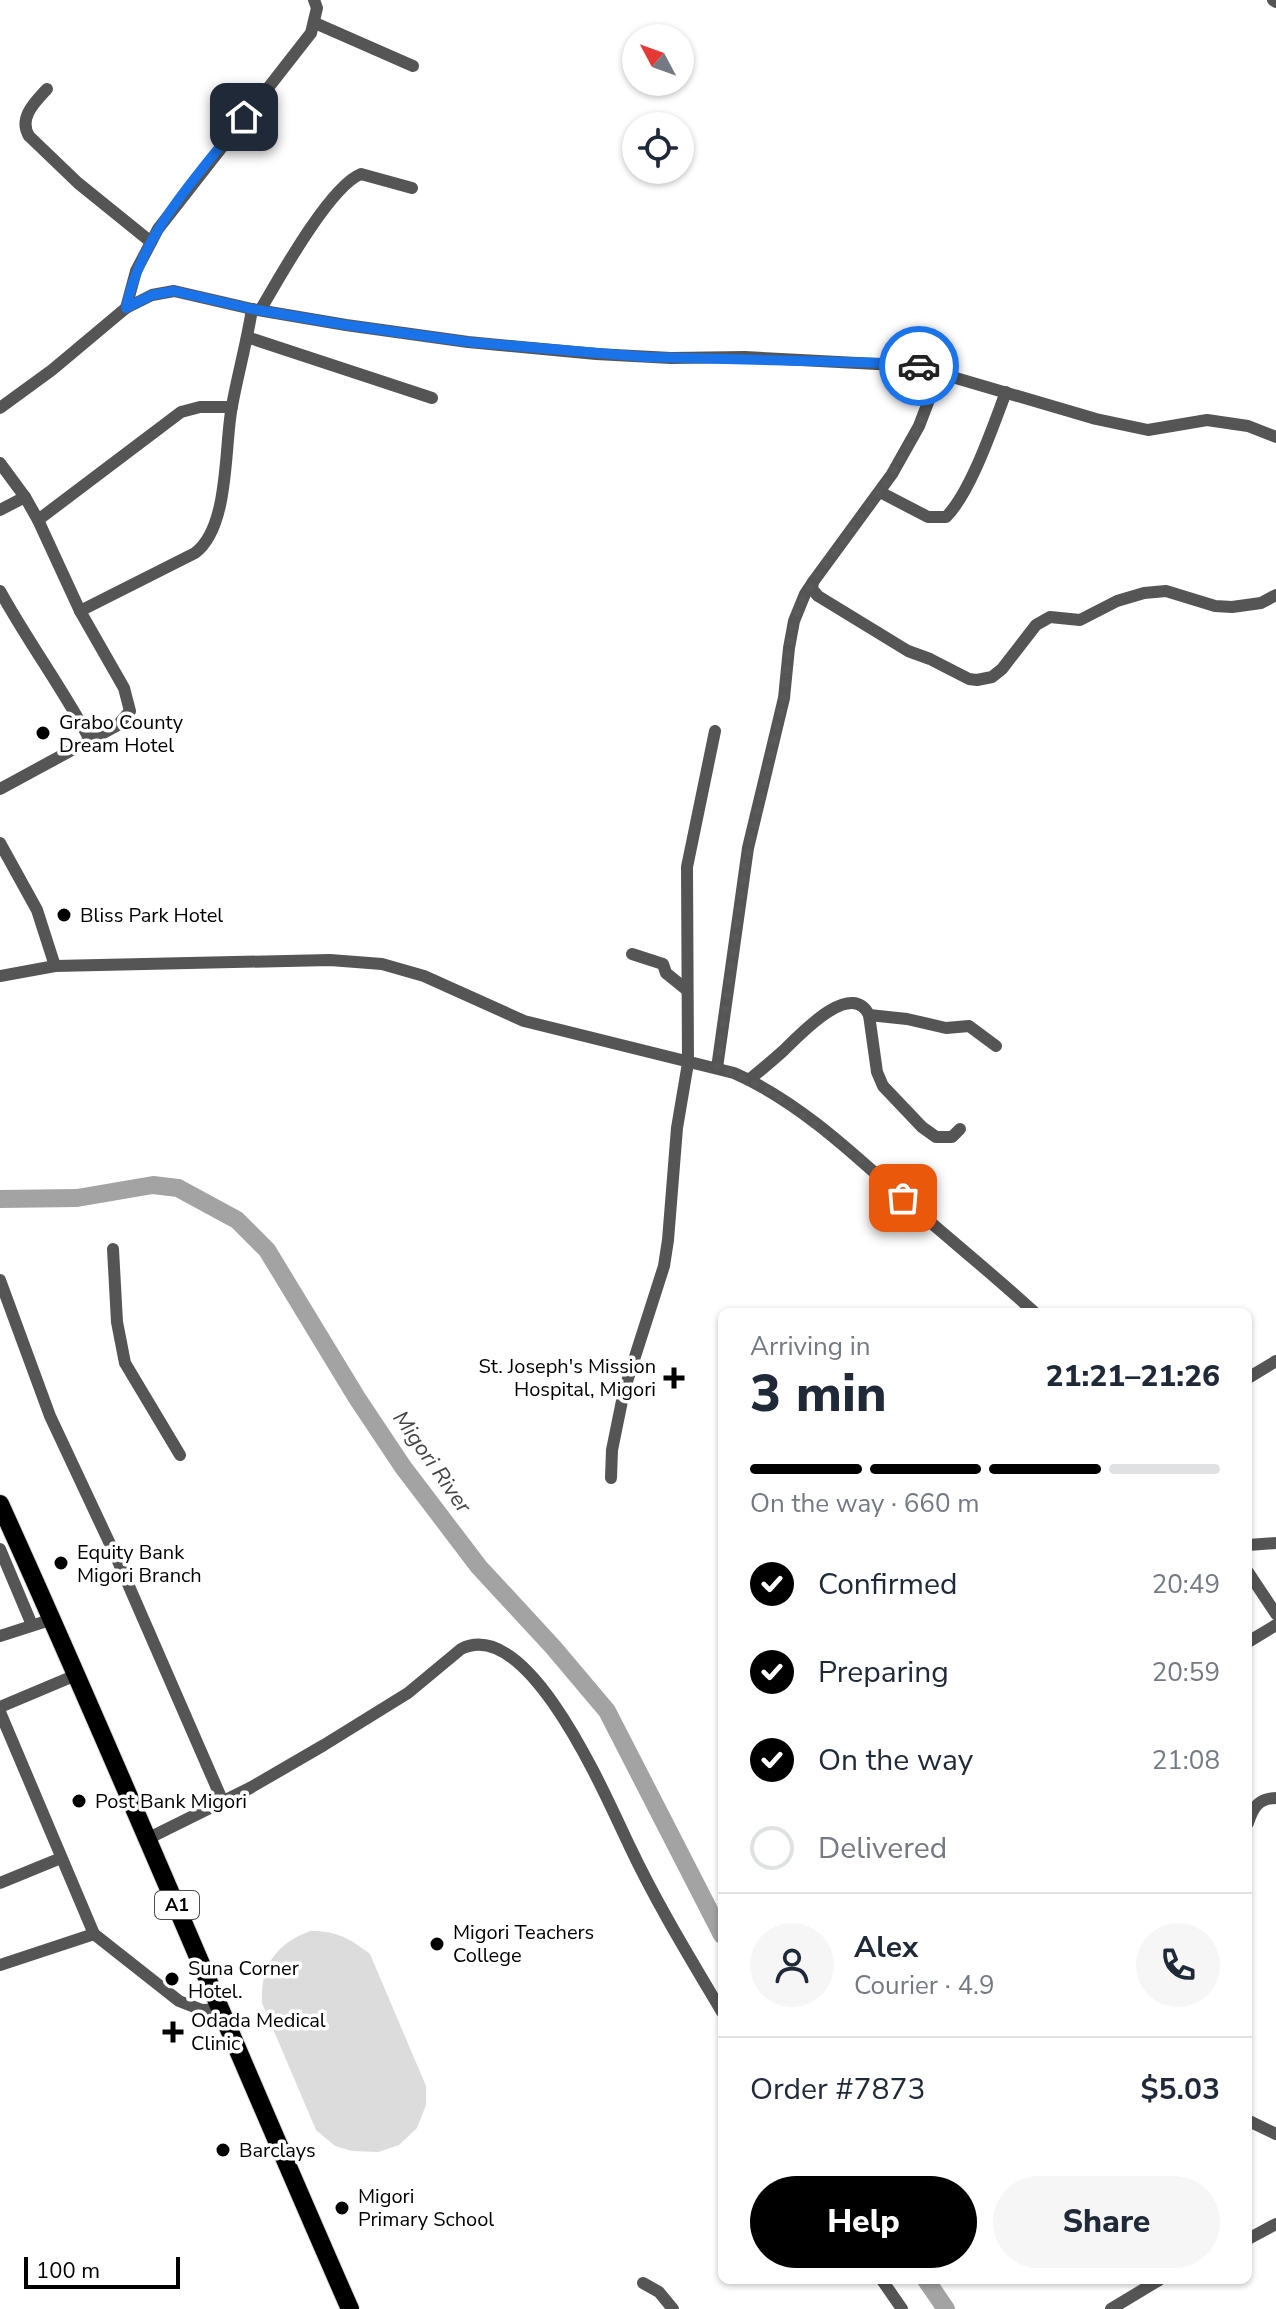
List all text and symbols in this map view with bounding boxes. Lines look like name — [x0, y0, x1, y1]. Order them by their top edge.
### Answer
north arrow — [622, 24, 694, 96]
map controls — [622, 24, 694, 184]
pin — [210, 83, 278, 151]
icon: home — [222, 95, 266, 139]
button: locate — [622, 112, 694, 184]
courier — [879, 326, 959, 406]
icon: car — [897, 344, 941, 388]
place label: Grabo County Dream Hotel — [59, 709, 184, 759]
marker: Grabo County Dream Hotel — [34, 724, 52, 742]
place label: Bliss Park Hotel — [80, 902, 223, 929]
marker: Bliss Park Hotel — [55, 906, 73, 924]
pin — [869, 1164, 937, 1232]
icon: bag — [881, 1176, 925, 1220]
text: Arriving in — [750, 1329, 871, 1364]
place label: St. Joseph's Mission Hospital, Migori — [479, 1353, 656, 1403]
text: 21:21–21:26 — [1045, 1356, 1220, 1397]
text: 3 min — [750, 1358, 887, 1429]
marker: St. Joseph's Mission Hospital, Migori — [663, 1367, 685, 1389]
water label: Migori River — [386, 1405, 479, 1520]
text: On the way · 660 m — [750, 1486, 979, 1521]
place label: Equity Bank Migori Branch — [77, 1539, 202, 1589]
marker: Equity Bank Migori Branch — [52, 1554, 70, 1572]
icon: check — [750, 1562, 794, 1606]
text: Confirmed — [818, 1564, 958, 1605]
text: 20:49 — [1152, 1567, 1220, 1602]
icon: check — [750, 1650, 794, 1694]
text: Preparing — [818, 1652, 949, 1693]
text: 20:59 — [1152, 1655, 1220, 1690]
icon: check — [750, 1738, 794, 1782]
text: On the way — [818, 1740, 973, 1781]
text: 21:08 — [1152, 1743, 1220, 1778]
place label: Post Bank Migori — [95, 1788, 247, 1815]
marker: Post Bank Migori — [70, 1792, 88, 1810]
text: Delivered — [818, 1828, 947, 1869]
road number: A1 — [155, 1891, 199, 1919]
place label: Migori Teachers College — [453, 1919, 594, 1969]
button: person — [750, 1923, 834, 2007]
button: phone — [1136, 1923, 1220, 2007]
text: Alex — [854, 1927, 918, 1968]
marker: Migori Teachers College — [428, 1935, 446, 1953]
place label: Suna Corner Hotel. — [188, 1955, 299, 2005]
text: Courier · 4.9 — [854, 1968, 995, 2003]
marker: Suna Corner Hotel. — [163, 1970, 181, 1988]
place label: Odada Medical Clinic — [191, 2007, 326, 2057]
marker: Odada Medical Clinic — [162, 2021, 184, 2043]
text: Order #7873 — [750, 2069, 925, 2110]
text: $5.03 — [1141, 2069, 1220, 2110]
place label: Barclays — [239, 2137, 316, 2164]
marker: Barclays — [214, 2141, 232, 2159]
button: Help — [750, 2176, 977, 2268]
button: Share — [993, 2176, 1220, 2268]
place label: Migori Primary School — [358, 2183, 494, 2233]
marker: Migori Primary School — [333, 2199, 351, 2217]
scale bar — [24, 2253, 180, 2289]
text: 100 m — [36, 2256, 100, 2286]

